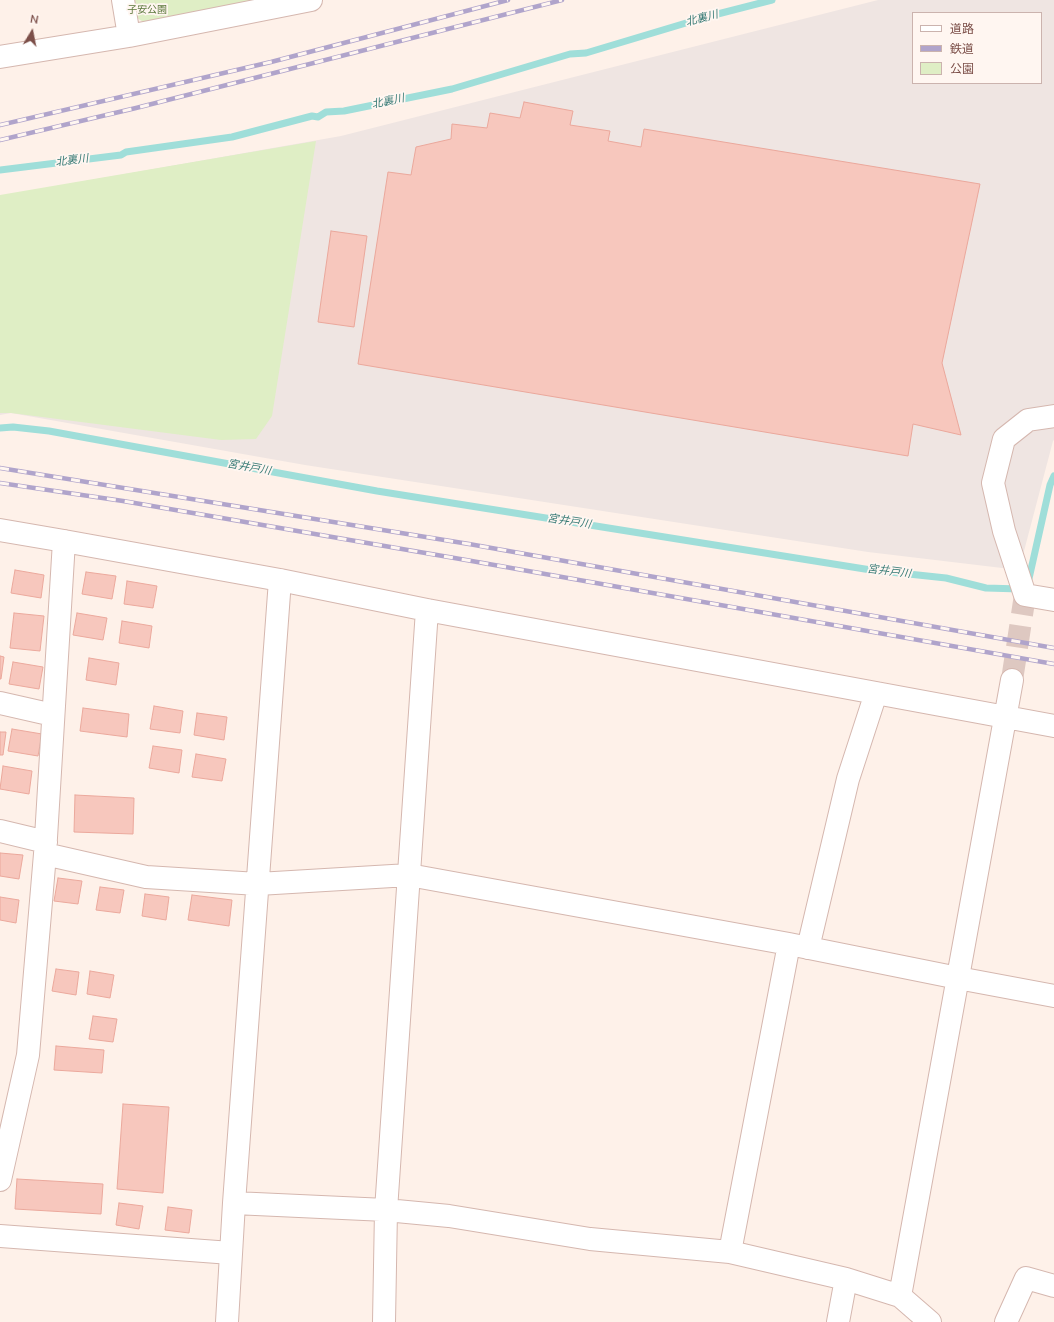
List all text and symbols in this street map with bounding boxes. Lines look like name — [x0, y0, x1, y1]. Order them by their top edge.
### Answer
park label: 子安公園 — [127, 5, 167, 17]
water label: 北裏川 — [684, 8, 720, 30]
north arrow — [12, 12, 52, 52]
text: N — [29, 12, 40, 28]
legend — [912, 12, 1042, 84]
text: 道路 — [950, 21, 974, 37]
text: 鉄道 — [950, 41, 974, 57]
text: 公園 — [950, 61, 974, 77]
water label: 北裏川 — [370, 92, 406, 112]
water label: 北裏川 — [55, 152, 89, 170]
water label: 宮井戸川 — [226, 458, 272, 478]
water label: 宮井戸川 — [546, 512, 592, 532]
water label: 宮井戸川 — [866, 563, 912, 581]

